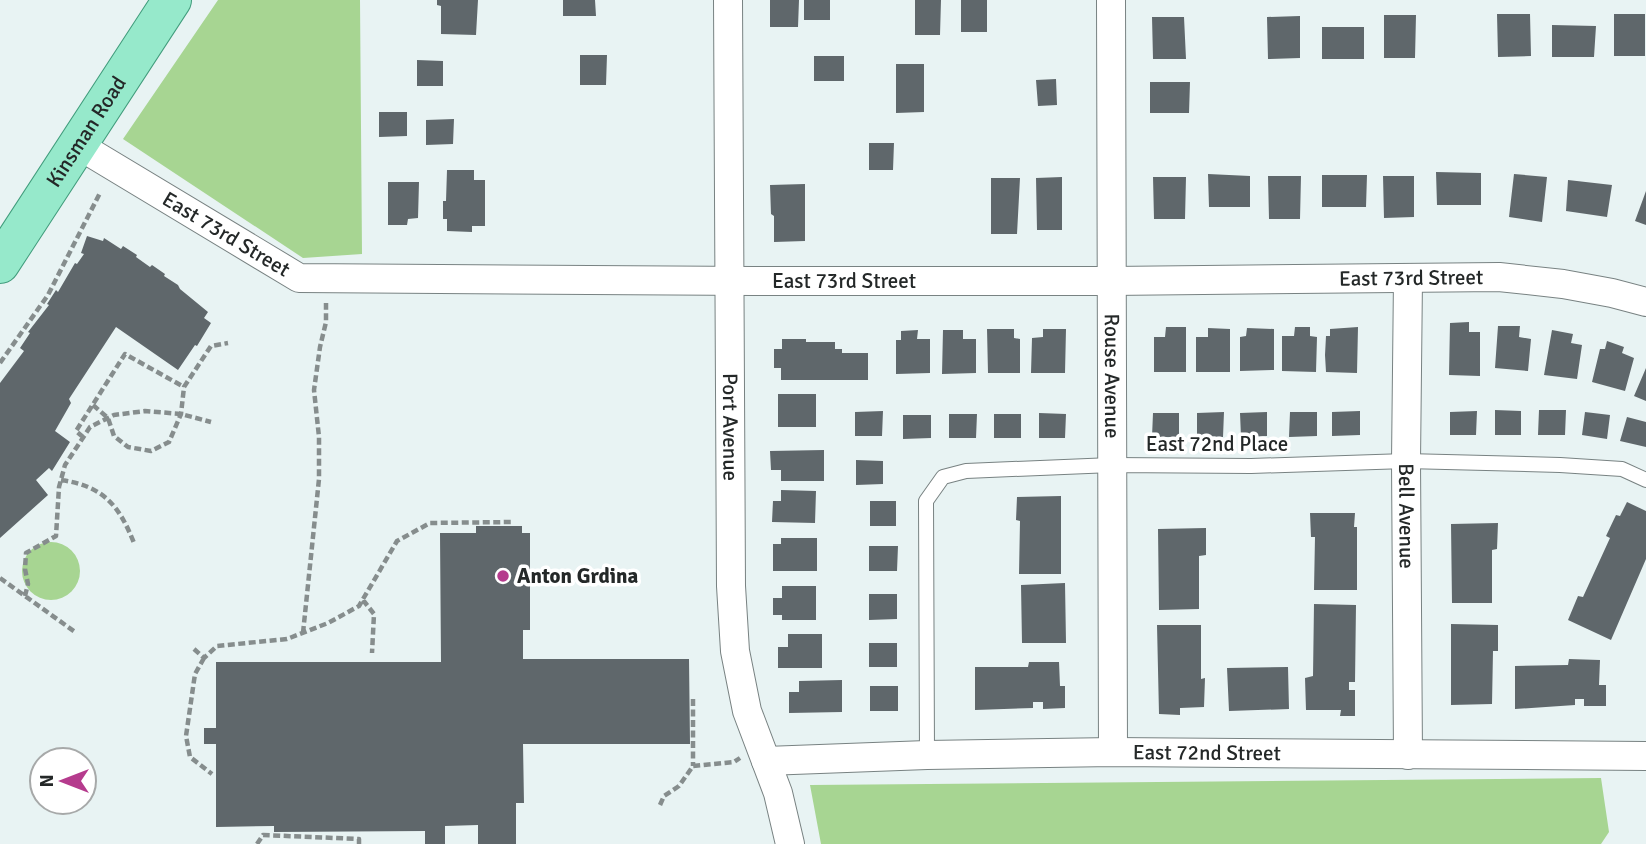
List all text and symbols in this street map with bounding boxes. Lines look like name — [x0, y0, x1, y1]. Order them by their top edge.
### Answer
street label: Kinsman Road — [41, 71, 132, 192]
street label: East 73rd Street — [158, 186, 295, 283]
street label: East 73rd Street — [1339, 264, 1483, 292]
street label: East 73rd Street — [772, 268, 916, 294]
street label: Rouse Avenue — [1099, 314, 1125, 438]
street label: Port Avenue — [717, 373, 743, 481]
street label: East 72nd Place — [1146, 431, 1288, 457]
street label: Bell Avenue — [1393, 463, 1420, 569]
place label: Anton Grdina — [517, 563, 639, 589]
marker: Anton Grdina — [495, 568, 511, 584]
street label: East 72nd Street — [1133, 739, 1281, 766]
north arrow — [28, 746, 98, 816]
text: N — [35, 774, 59, 788]

